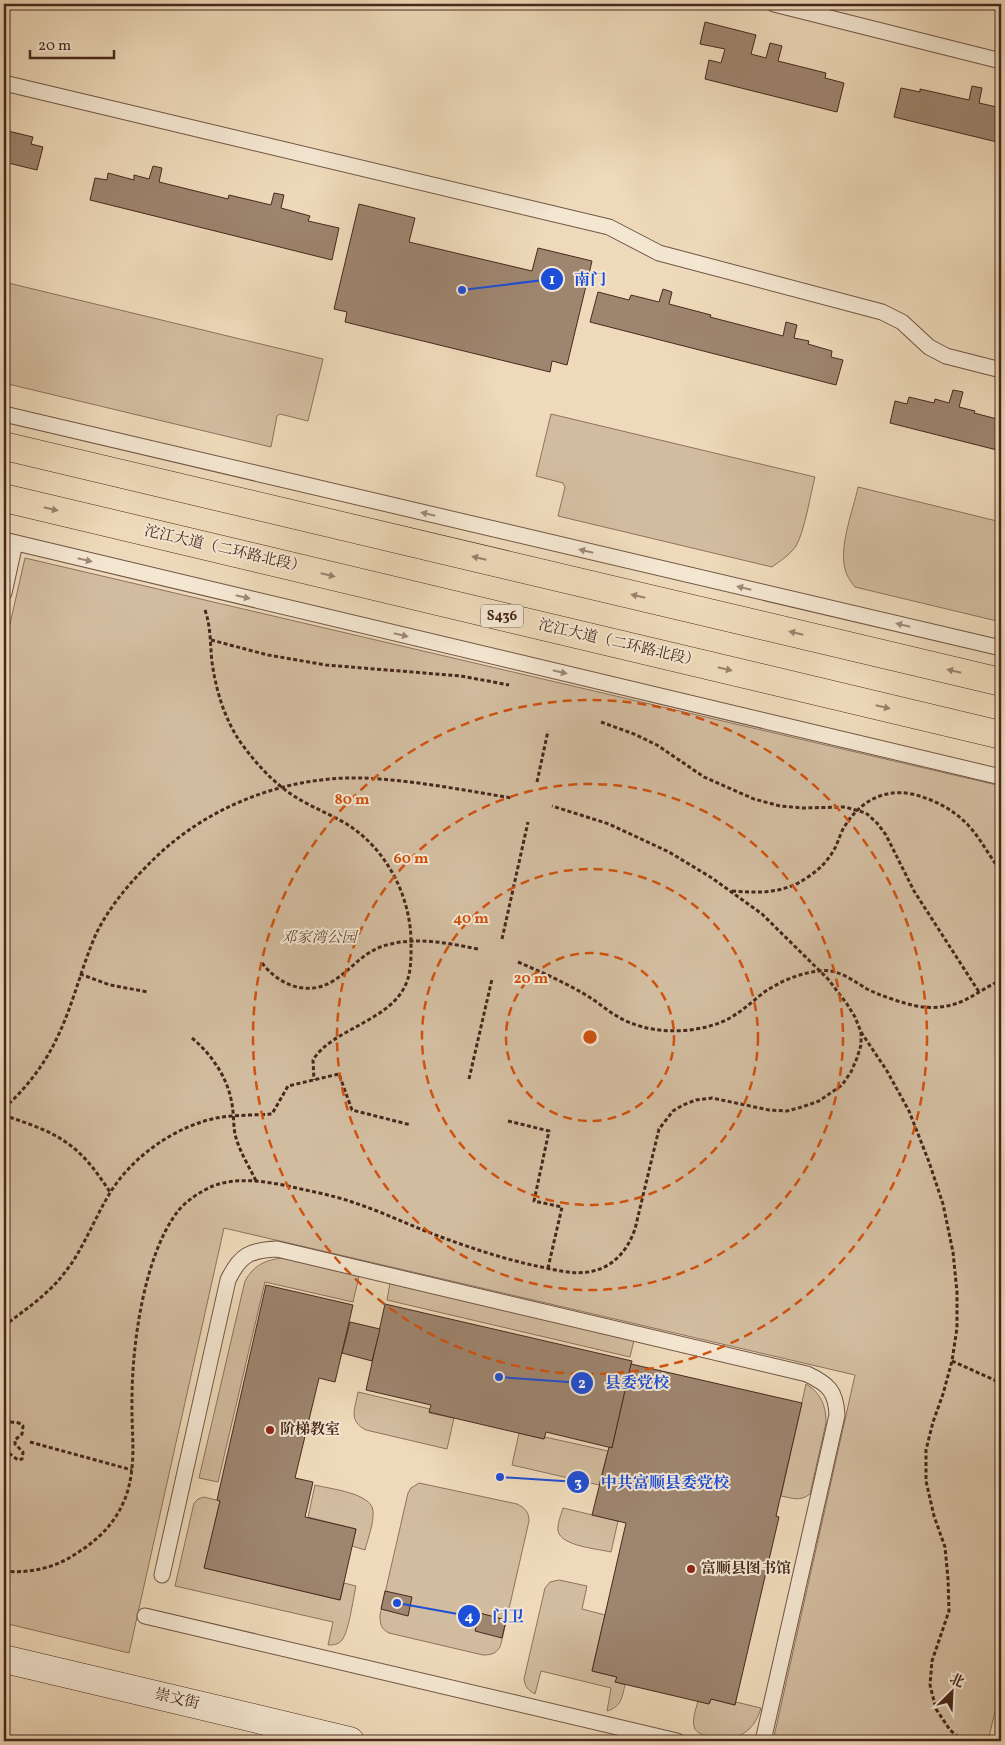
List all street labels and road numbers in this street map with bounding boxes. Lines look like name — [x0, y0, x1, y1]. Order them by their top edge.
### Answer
street label: 沱江大道（二环路北段） — [142, 521, 308, 579]
road number: S436 — [481, 604, 523, 628]
street label: 沱江大道（二环路北段） — [536, 615, 702, 673]
street label: 崇文街 — [153, 1685, 201, 1715]

